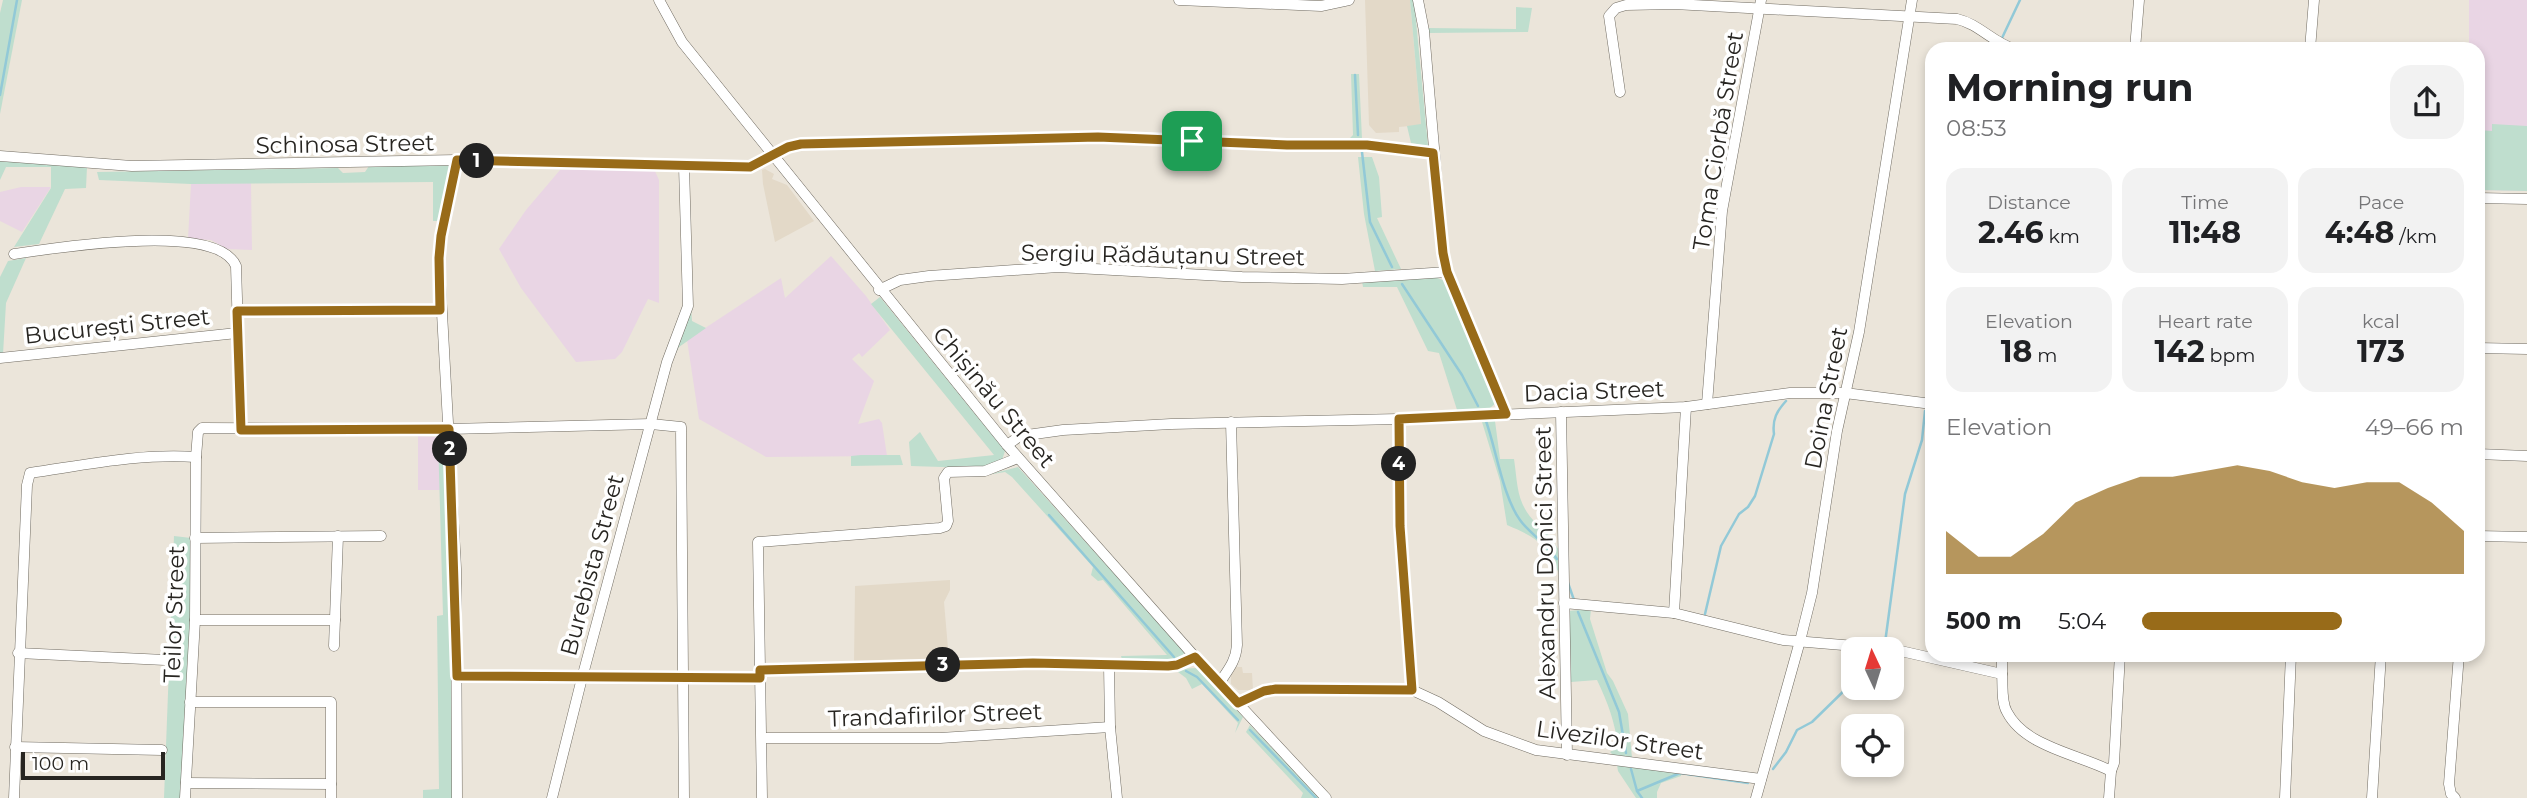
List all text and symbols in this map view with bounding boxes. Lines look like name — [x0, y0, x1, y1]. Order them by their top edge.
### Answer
street label: Toma Ciorbă Street — [1687, 30, 1749, 252]
text: Morning run — [1946, 64, 2194, 111]
button: share — [2390, 65, 2464, 139]
pin — [1162, 111, 1222, 171]
text: 08:53 — [1946, 114, 2007, 142]
icon: arrive — [1173, 122, 1211, 160]
street label: Schinosa Street — [255, 128, 435, 160]
pin: 1 — [460, 144, 494, 178]
text: 1 — [473, 149, 480, 172]
text: Distance — [1987, 191, 2071, 214]
text: Time — [2181, 191, 2229, 214]
text: Pace — [2358, 191, 2404, 214]
text: 2.46 — [1978, 214, 2044, 251]
text: 11:48 — [2169, 214, 2241, 251]
text: 4:48 — [2325, 214, 2394, 251]
text: km — [2044, 225, 2080, 248]
text: /km — [2394, 225, 2437, 248]
street label: Sergiu Rădăuțanu Street — [1021, 239, 1305, 271]
street label: București Street — [23, 302, 211, 350]
text: Elevation — [1985, 310, 2073, 333]
text: Heart rate — [2157, 310, 2253, 333]
text: kcal — [2362, 310, 2400, 333]
street label: Chișinău Street — [927, 321, 1061, 473]
street label: Doina Street — [1798, 325, 1854, 471]
text: 18 — [2001, 333, 2032, 370]
text: 142 — [2154, 333, 2205, 370]
text: 173 — [2357, 333, 2405, 370]
text: m — [2032, 344, 2057, 367]
text: bpm — [2205, 344, 2256, 367]
street label: Dacia Street — [1523, 375, 1665, 407]
text: Elevation — [1946, 413, 2052, 441]
text: 49–66 m — [2365, 413, 2464, 441]
street label: Alexandru Donici Street — [1529, 426, 1561, 700]
pin: 2 — [433, 432, 468, 466]
text: 2 — [444, 437, 455, 460]
pin: 4 — [1382, 447, 1416, 482]
text: 4 — [1392, 452, 1405, 475]
street label: Burebista Street — [554, 471, 630, 659]
street label: Teilor Street — [158, 545, 190, 683]
text: 500 m — [1946, 607, 2022, 635]
text: 5:04 — [2058, 607, 2106, 635]
north arrow — [1841, 637, 1904, 700]
map controls — [1841, 637, 1904, 777]
pin: 3 — [926, 648, 960, 682]
text: 3 — [937, 653, 948, 676]
street label: Trandafirilor Street — [828, 697, 1042, 733]
street label: Livezilor Street — [1534, 714, 1706, 766]
button: locate — [1841, 714, 1904, 777]
scale bar — [21, 749, 164, 781]
text: 100 m — [32, 752, 89, 775]

